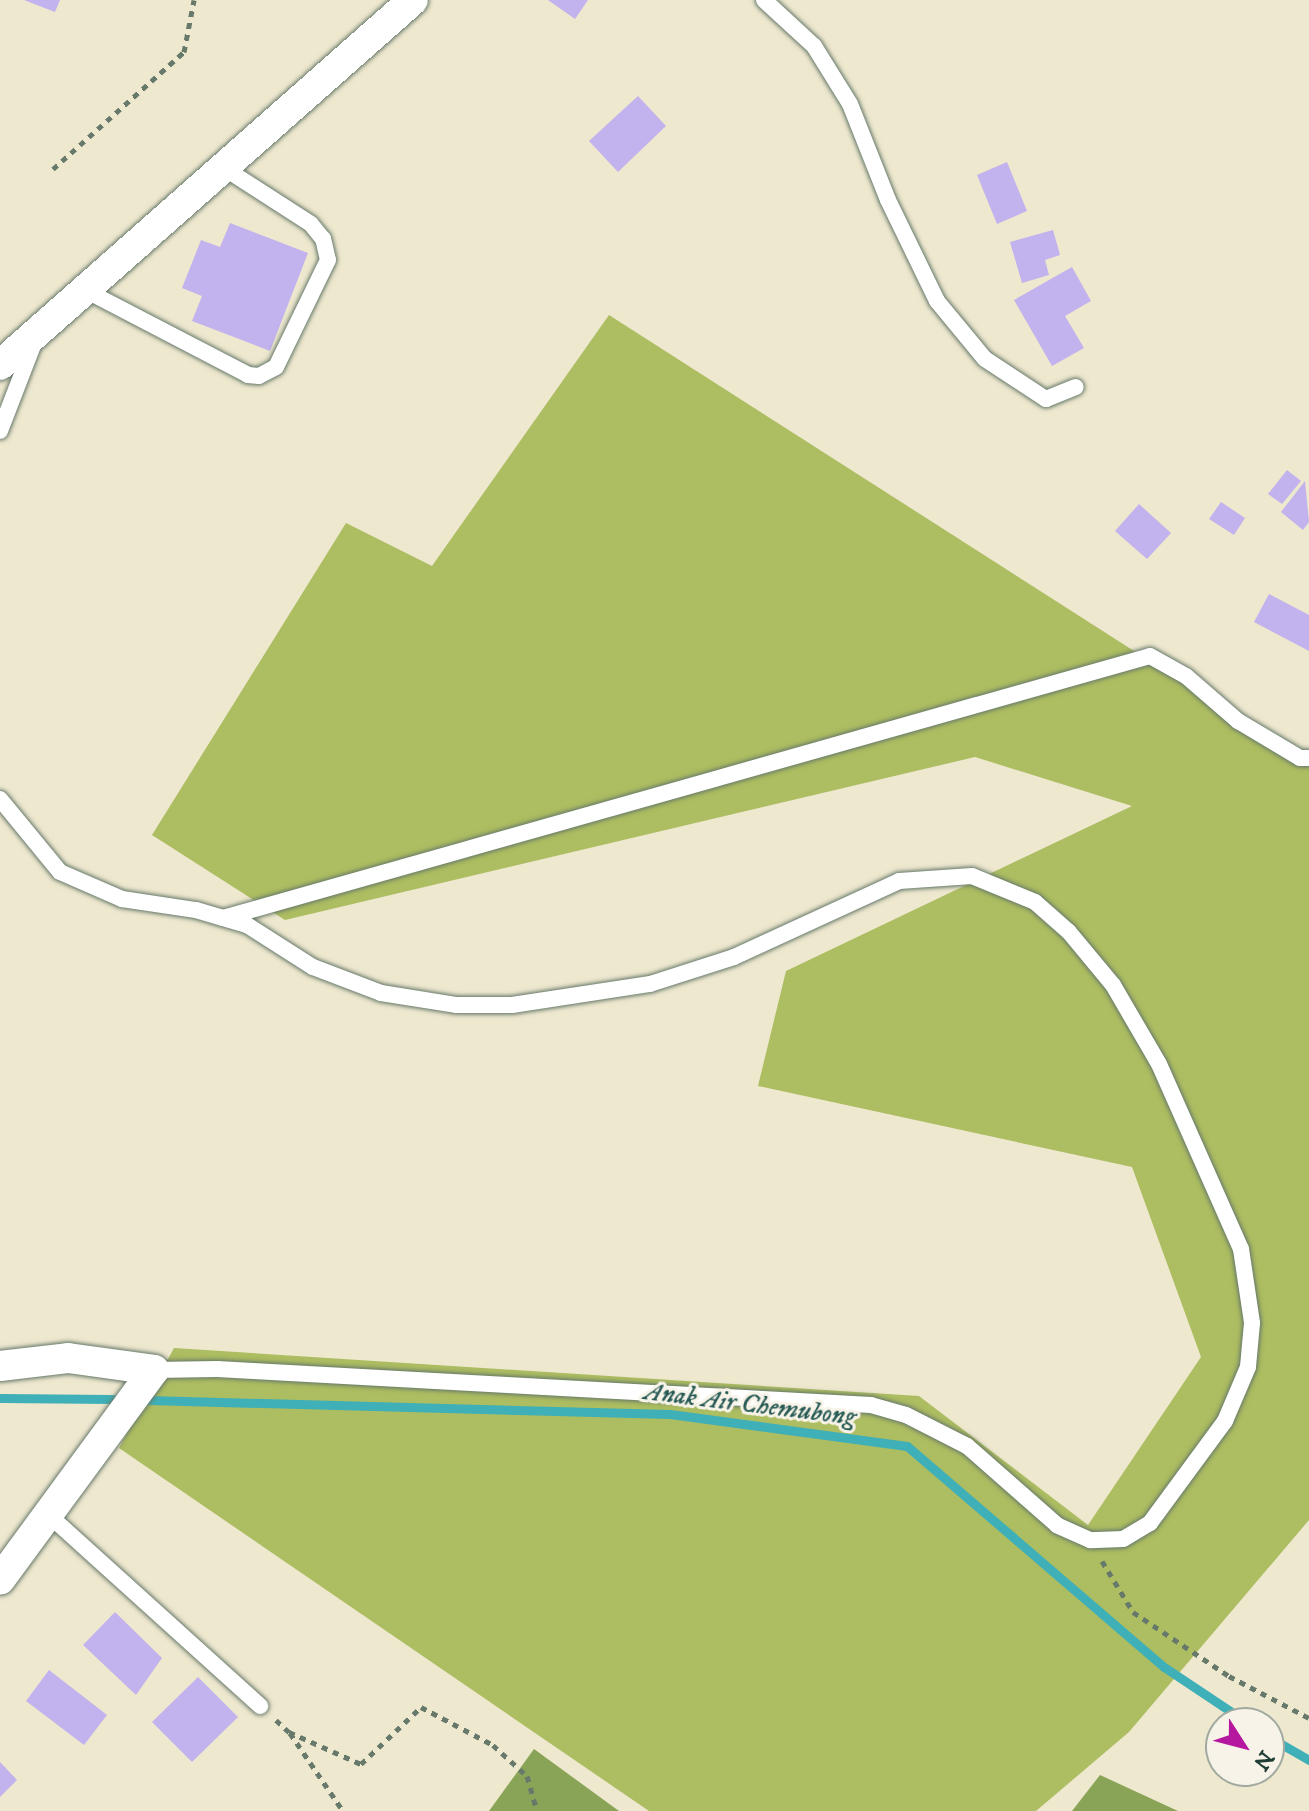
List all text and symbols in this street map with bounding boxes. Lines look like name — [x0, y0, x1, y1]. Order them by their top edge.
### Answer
water label: Anak Air Chemubong — [643, 1377, 857, 1433]
north arrow — [1205, 1707, 1285, 1787]
text: N — [1247, 1745, 1279, 1775]

